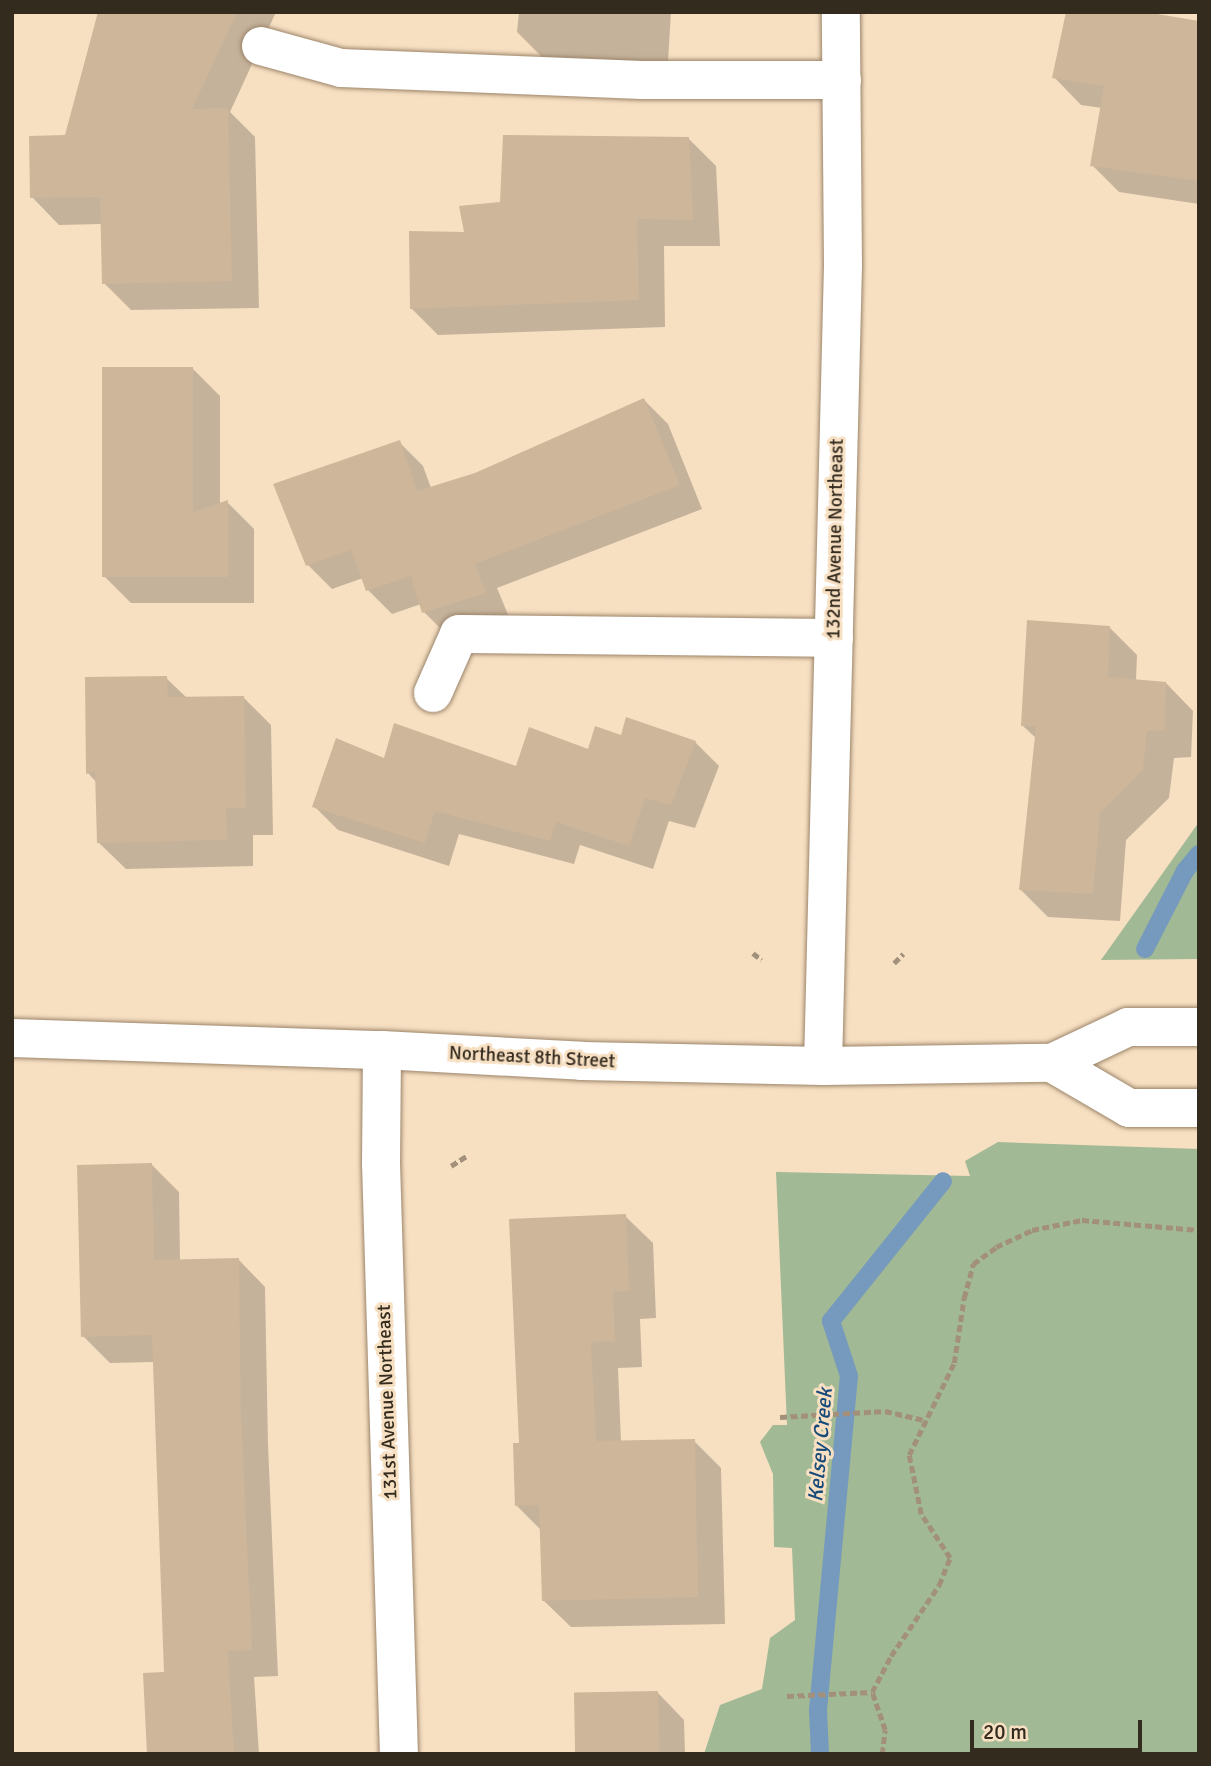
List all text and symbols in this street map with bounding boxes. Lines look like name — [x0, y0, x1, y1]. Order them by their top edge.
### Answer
street label: 132nd Avenue Northeast — [823, 439, 849, 639]
street label: Northeast 8th Street — [448, 1042, 616, 1074]
street label: 131st Avenue Northeast — [373, 1304, 403, 1500]
water label: Kelsey Creek — [802, 1387, 838, 1503]
scale bar — [973, 1706, 1144, 1750]
text: 20 m — [983, 1719, 1027, 1745]

